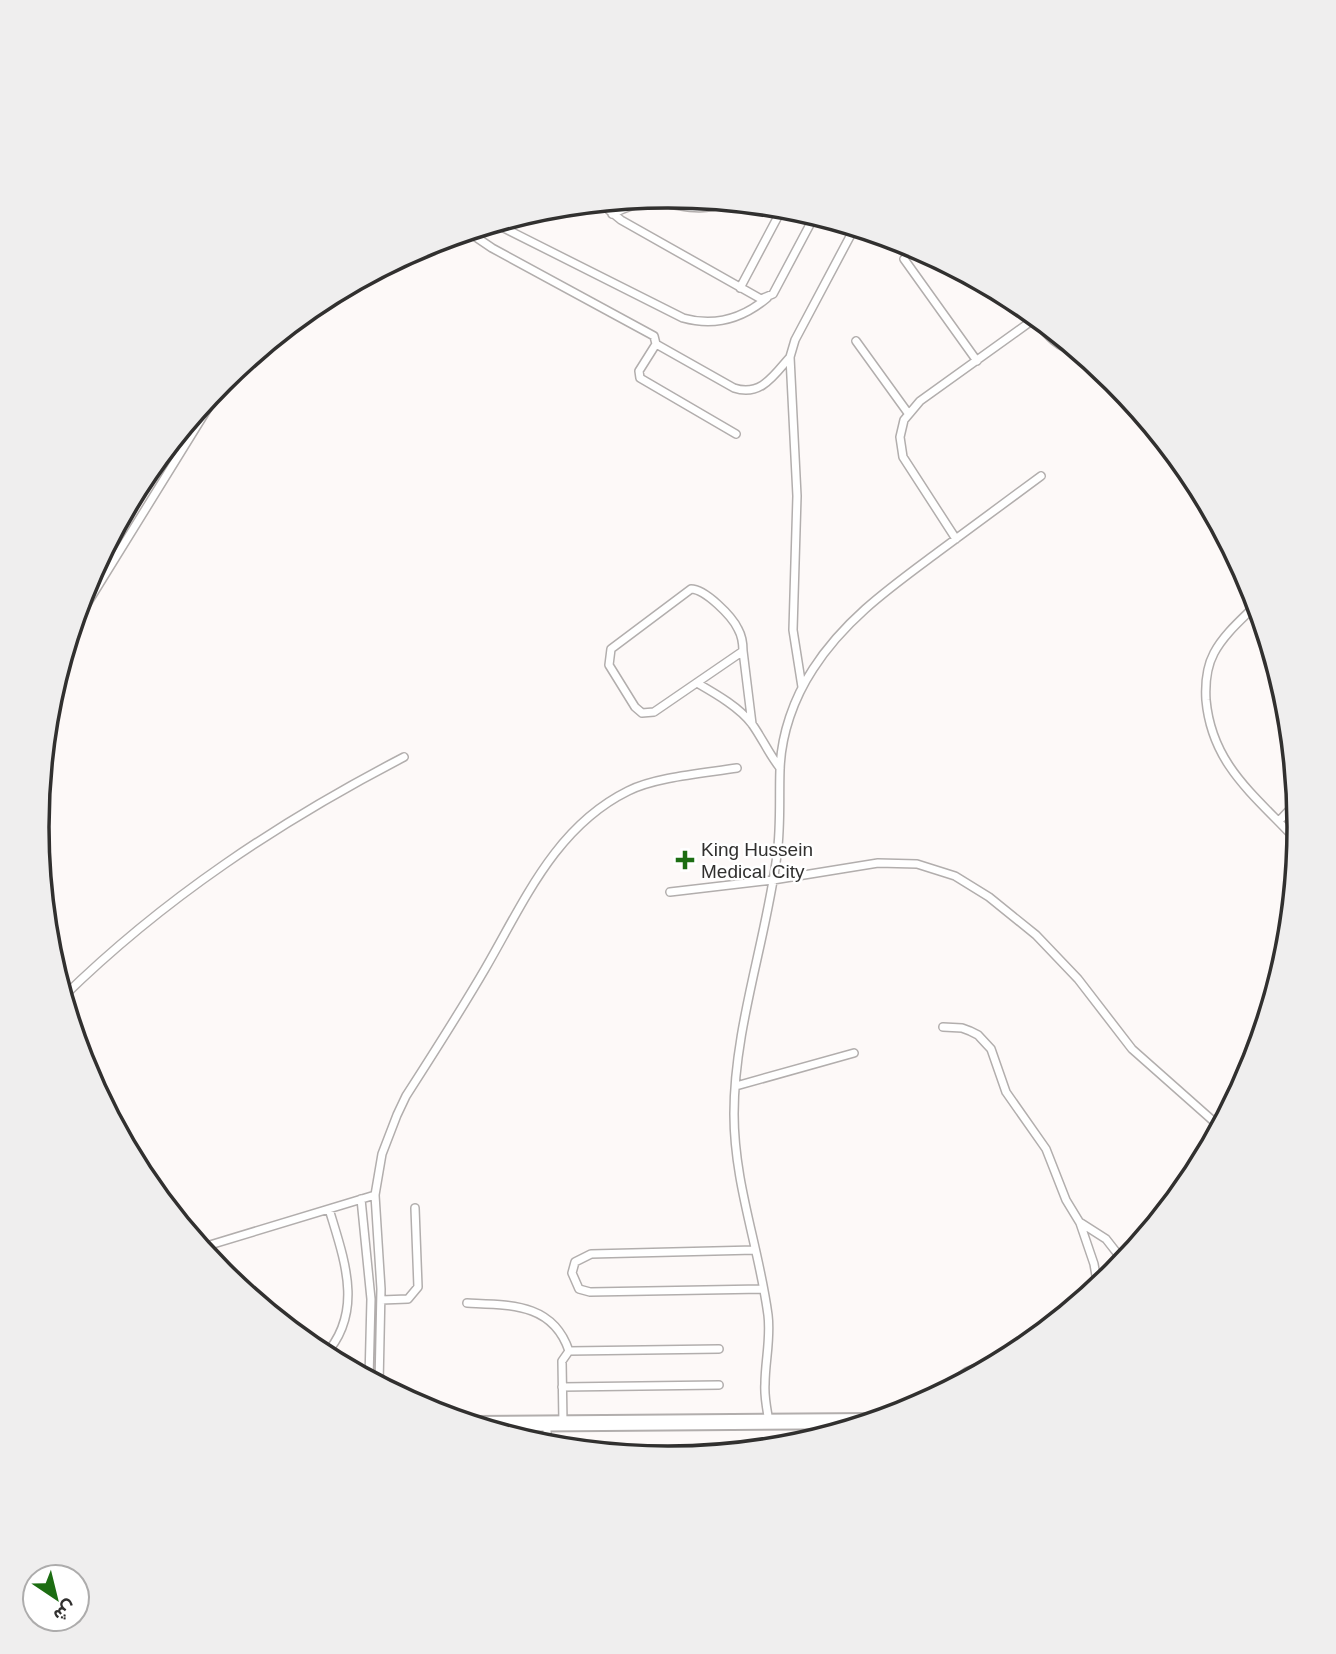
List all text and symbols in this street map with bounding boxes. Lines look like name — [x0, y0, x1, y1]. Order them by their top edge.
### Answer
place label: King Hussein Medical City — [701, 839, 813, 882]
marker: King Hussein Medical City — [675, 850, 695, 870]
north arrow — [21, 1563, 91, 1633]
text: ش — [49, 1596, 81, 1627]

